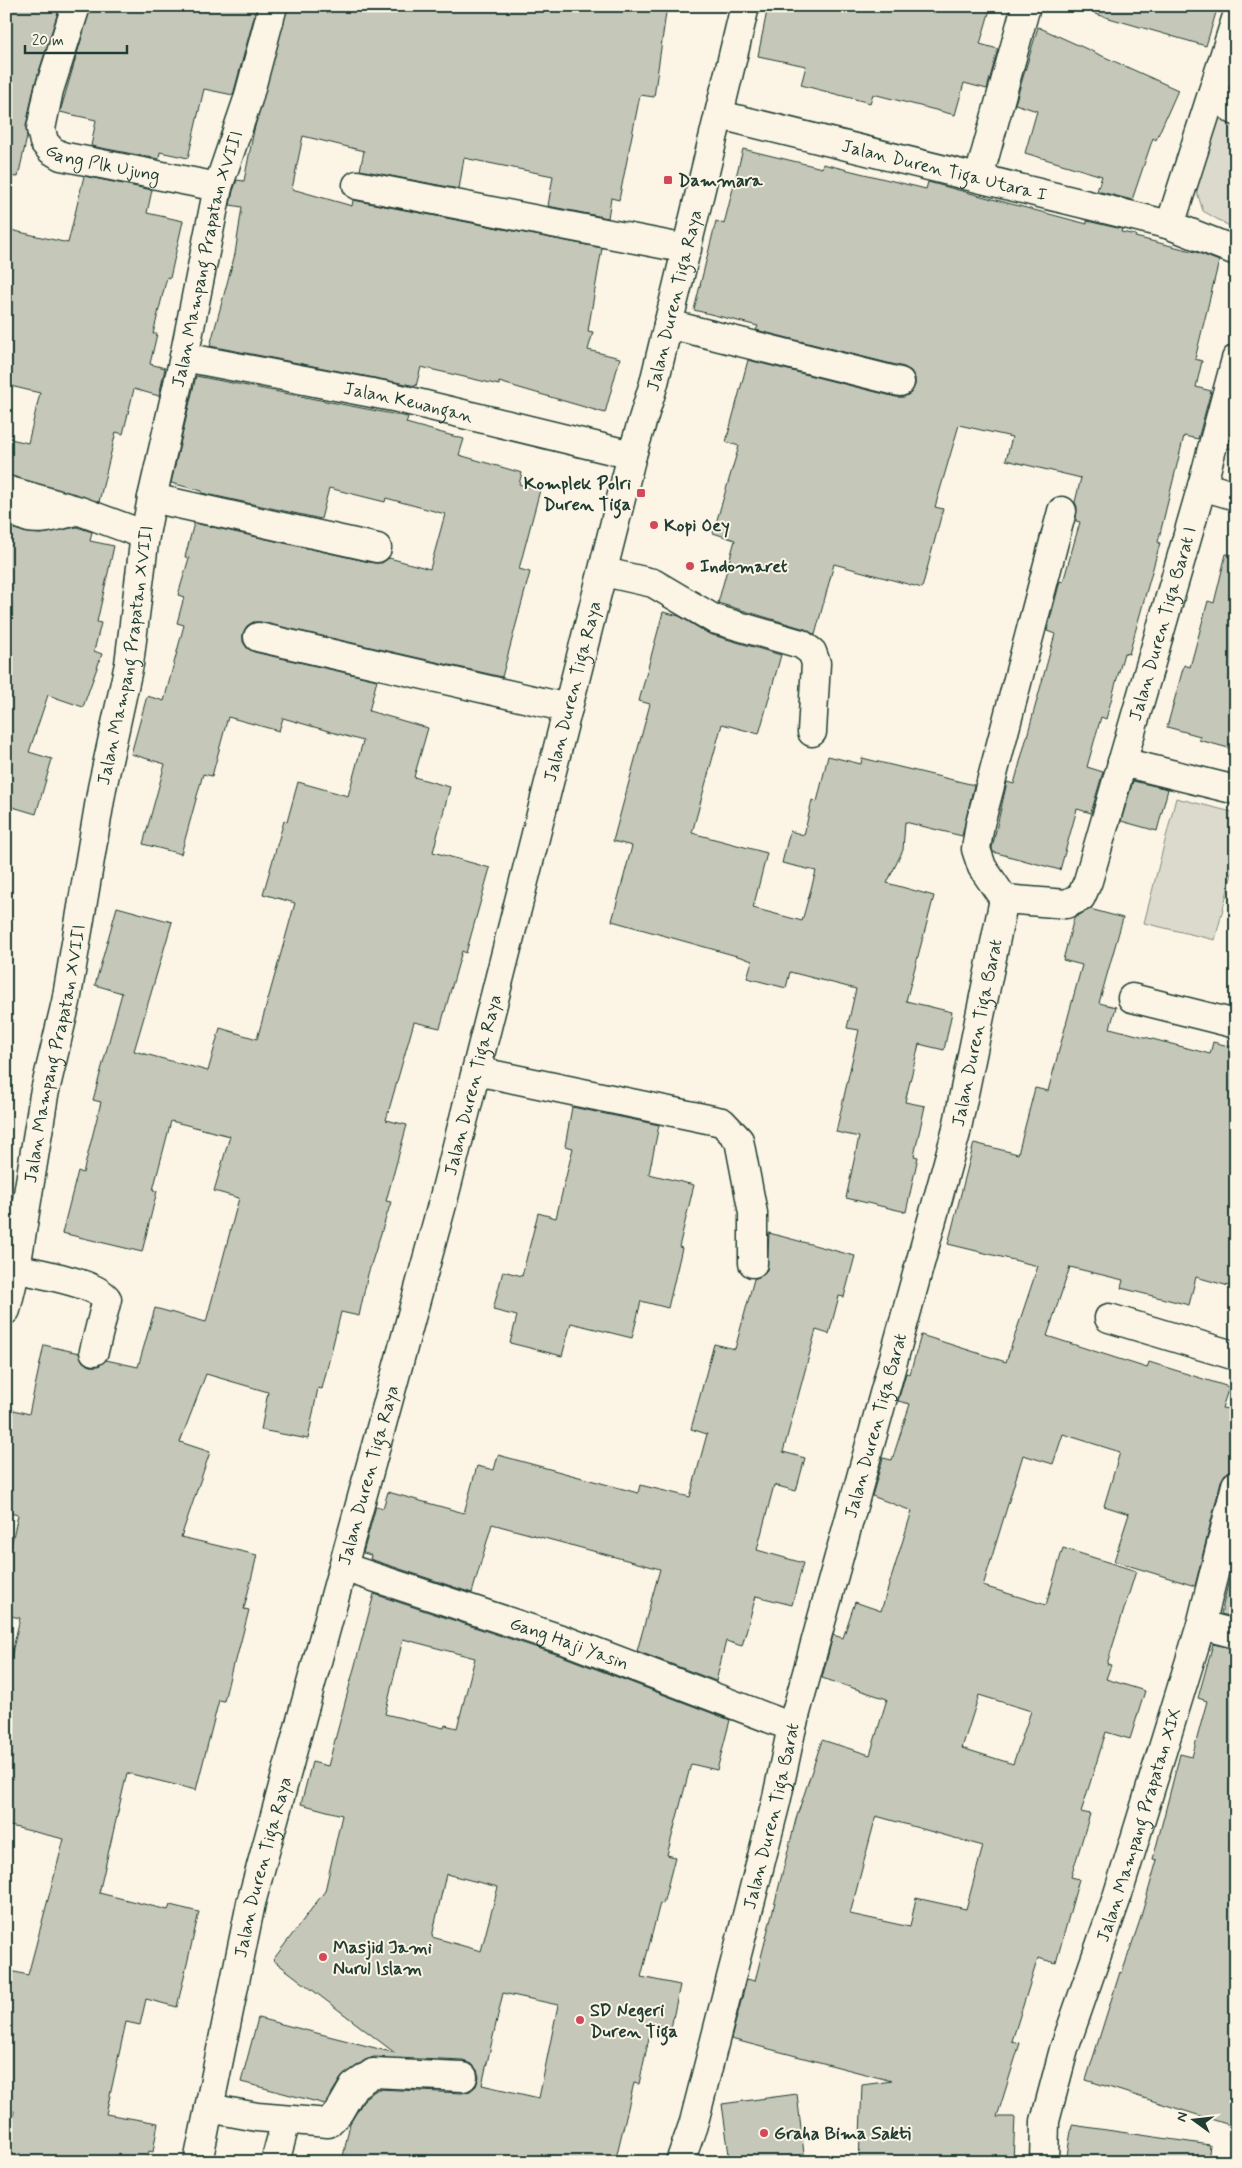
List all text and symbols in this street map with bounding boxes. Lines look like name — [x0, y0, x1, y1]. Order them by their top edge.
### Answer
scale bar — [25, 22, 128, 54]
text: 20 m — [32, 31, 64, 51]
street label: Jalan Mampang Prapatan XVIII — [166, 128, 249, 390]
street label: Jalan Duren Tiga Utara I — [839, 134, 1049, 207]
street label: Gang Plk Ujung — [41, 138, 162, 189]
place label: Dammara — [678, 169, 764, 193]
marker: Dammara — [662, 174, 674, 186]
street label: Jalan Duren Tiga Raya — [641, 207, 708, 394]
street label: Jalan Keuangan — [342, 377, 476, 429]
place label: Komplek Polri Duren Tiga — [524, 472, 631, 519]
marker: Komplek Polri Duren Tiga — [635, 487, 647, 499]
place label: Kopi Oey — [664, 514, 730, 538]
marker: Kopi Oey — [648, 519, 660, 531]
street label: Jalan Mampang Prapatan XVIII — [92, 523, 160, 787]
street label: Jalan Duren Tiga Barat I — [1124, 524, 1203, 724]
place label: Indomaret — [700, 555, 788, 579]
marker: Indomaret — [684, 560, 696, 572]
street label: Jalan Duren Tiga Raya — [539, 598, 608, 785]
street label: Jalan Mampang Prapatan XVIII — [19, 923, 92, 1185]
street label: Jalan Duren Tiga Barat — [947, 937, 1009, 1129]
street label: Jalan Duren Tiga Raya — [439, 992, 508, 1178]
street label: Jalan Duren Tiga Barat — [839, 1330, 913, 1521]
street label: Jalan Duren Tiga Raya — [333, 1383, 405, 1568]
street label: Gang Haji Yasin — [507, 1612, 632, 1677]
street label: Jalan Mampang Prapatan XIX — [1091, 1705, 1188, 1945]
street label: Jalan Duren Tiga Barat — [738, 1720, 806, 1912]
street label: Jalan Duren Tiga Raya — [229, 1774, 298, 1960]
place label: Masjid Jami Nurul Islam — [333, 1936, 432, 1981]
marker: Masjid Jami Nurul Islam — [317, 1951, 329, 1963]
place label: SD Negeri Duren Tiga — [590, 1999, 678, 2046]
marker: SD Negeri Duren Tiga — [574, 2014, 586, 2026]
north arrow — [1170, 2096, 1220, 2146]
text: N — [1173, 2110, 1192, 2124]
place label: Graha Bima Sakti — [774, 2122, 911, 2146]
marker: Graha Bima Sakti — [758, 2127, 770, 2139]

